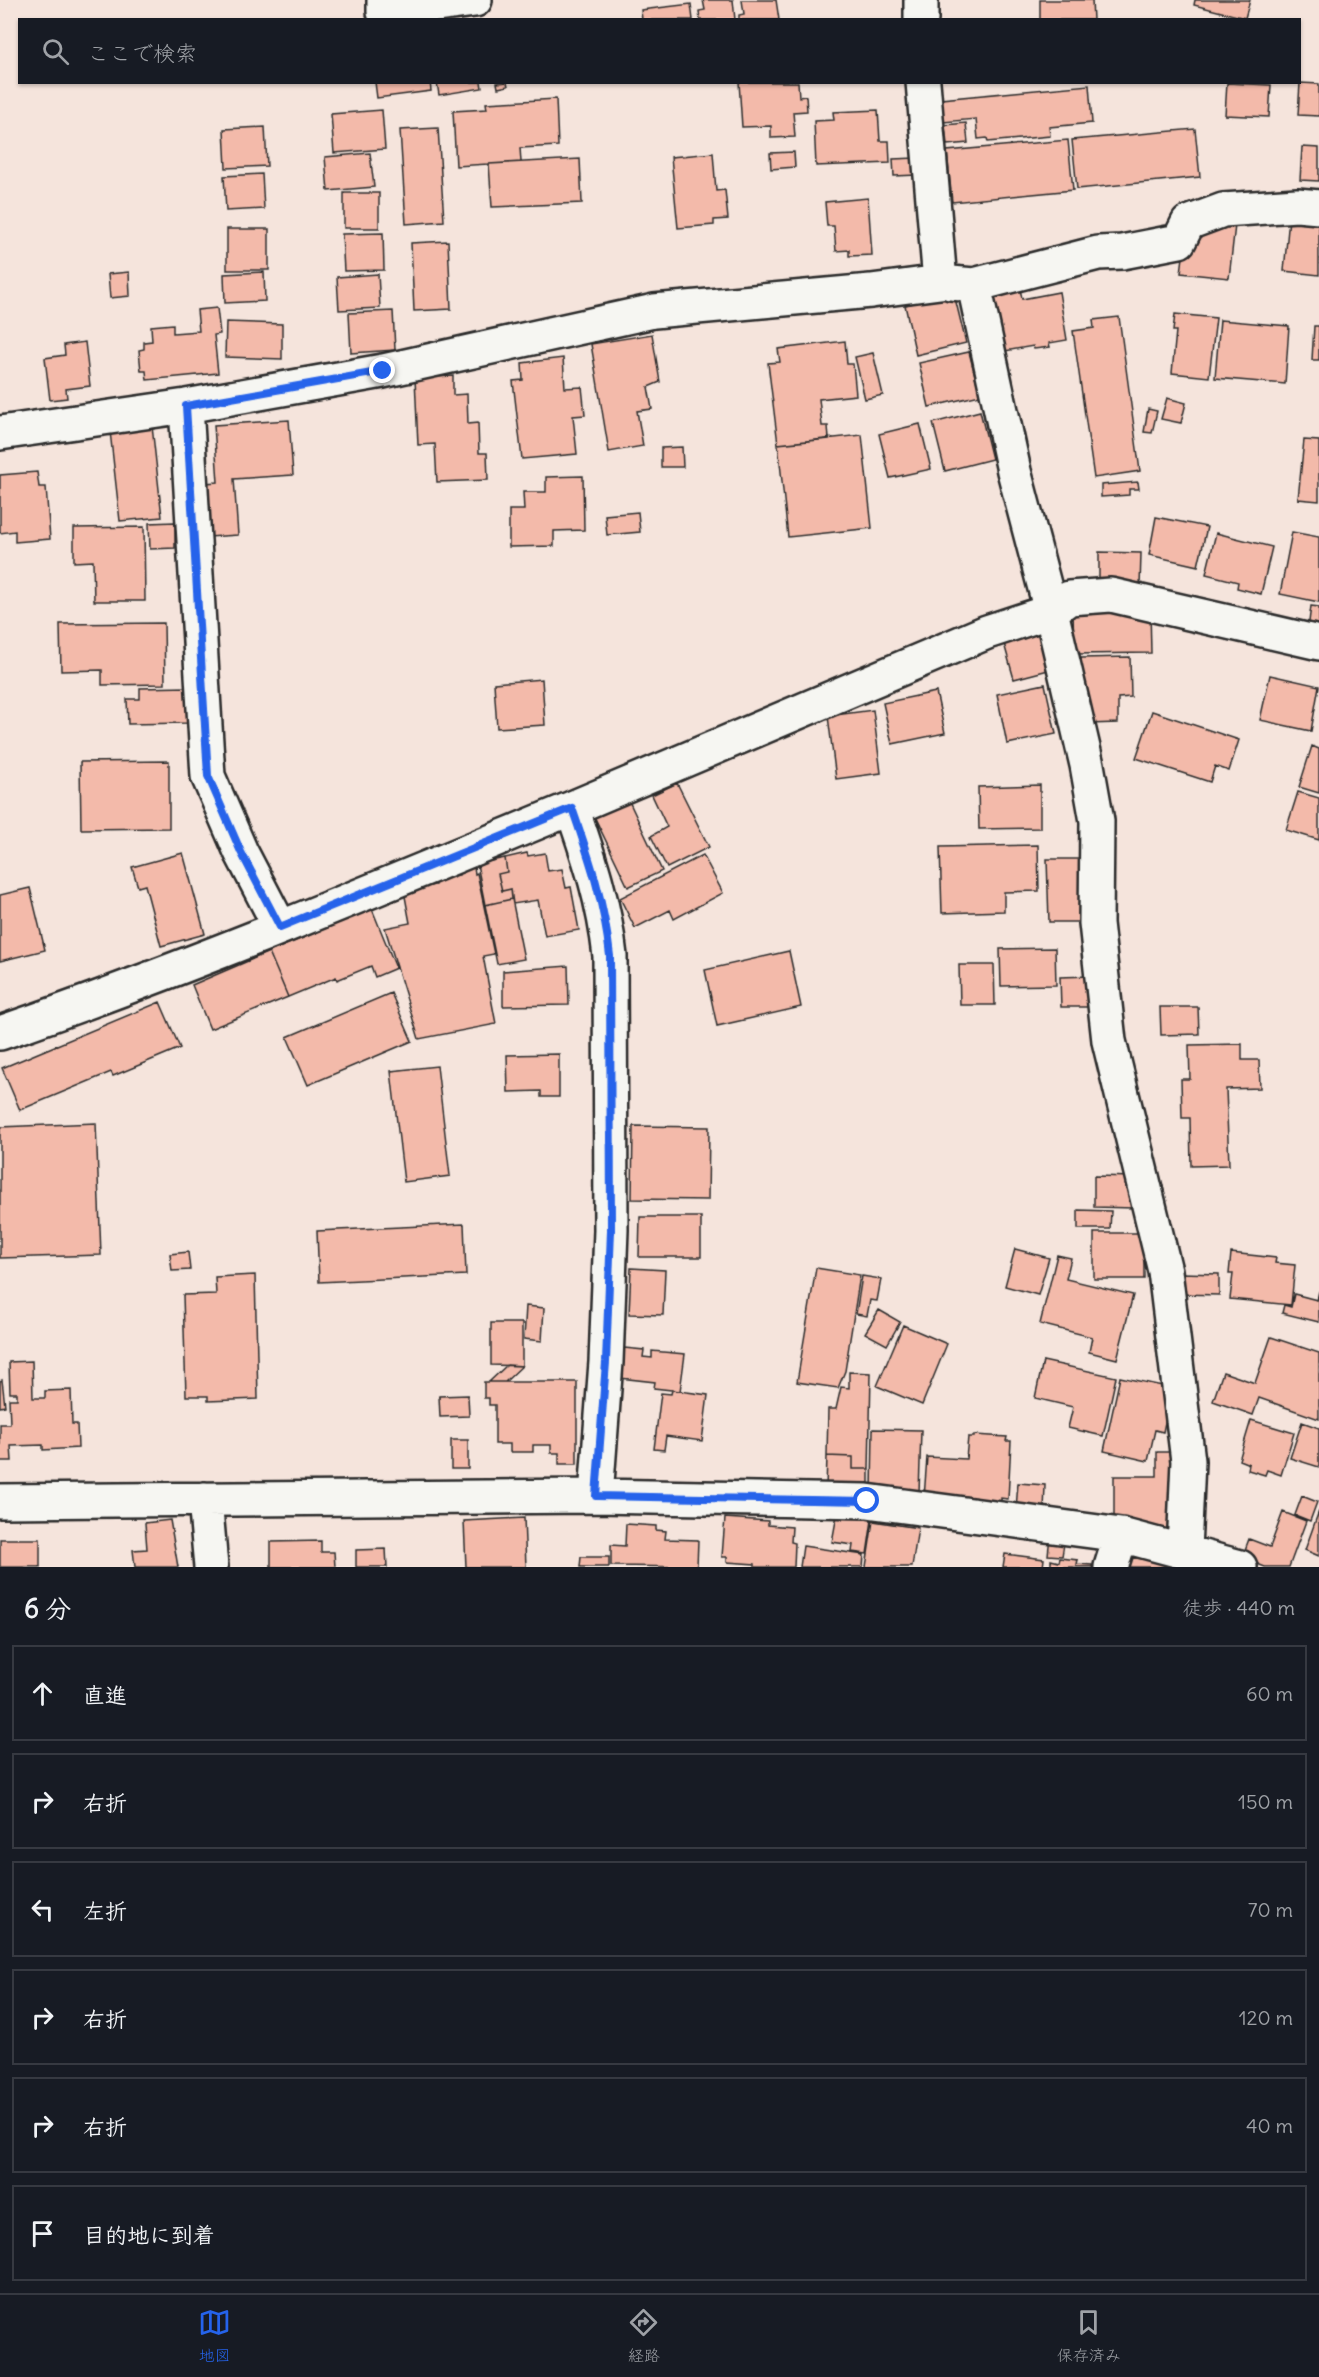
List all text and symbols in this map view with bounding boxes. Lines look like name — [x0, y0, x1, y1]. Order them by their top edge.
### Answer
search box — [18, 18, 1301, 84]
icon: search — [39, 35, 72, 68]
text: ここで検索 — [87, 39, 197, 67]
route end — [369, 357, 395, 383]
route start — [853, 1487, 879, 1513]
text: 6 分 — [24, 1592, 71, 1625]
text: 徒歩 · 440 m — [1182, 1595, 1295, 1620]
icon: ahead — [26, 1677, 59, 1710]
text: 直進 — [83, 1681, 127, 1709]
text: 60 m — [1246, 1681, 1293, 1706]
icon: right — [26, 1785, 59, 1818]
text: 右折 — [83, 1789, 127, 1817]
text: 150 m — [1238, 1789, 1293, 1814]
icon: left — [26, 1893, 59, 1926]
text: 左折 — [83, 1897, 127, 1925]
text: 70 m — [1248, 1897, 1293, 1922]
icon: right — [26, 2001, 59, 2034]
text: 右折 — [83, 2005, 127, 2033]
text: 120 m — [1239, 2005, 1293, 2030]
icon: right — [26, 2109, 59, 2142]
text: 右折 — [83, 2113, 127, 2141]
text: 40 m — [1246, 2113, 1293, 2138]
icon: arrive — [26, 2217, 59, 2250]
text: 目的地に到着 — [83, 2221, 215, 2249]
tab: 地図 — [198, 2306, 231, 2366]
tab: 経路 — [627, 2306, 660, 2366]
tab: 保存済み — [1057, 2306, 1121, 2366]

